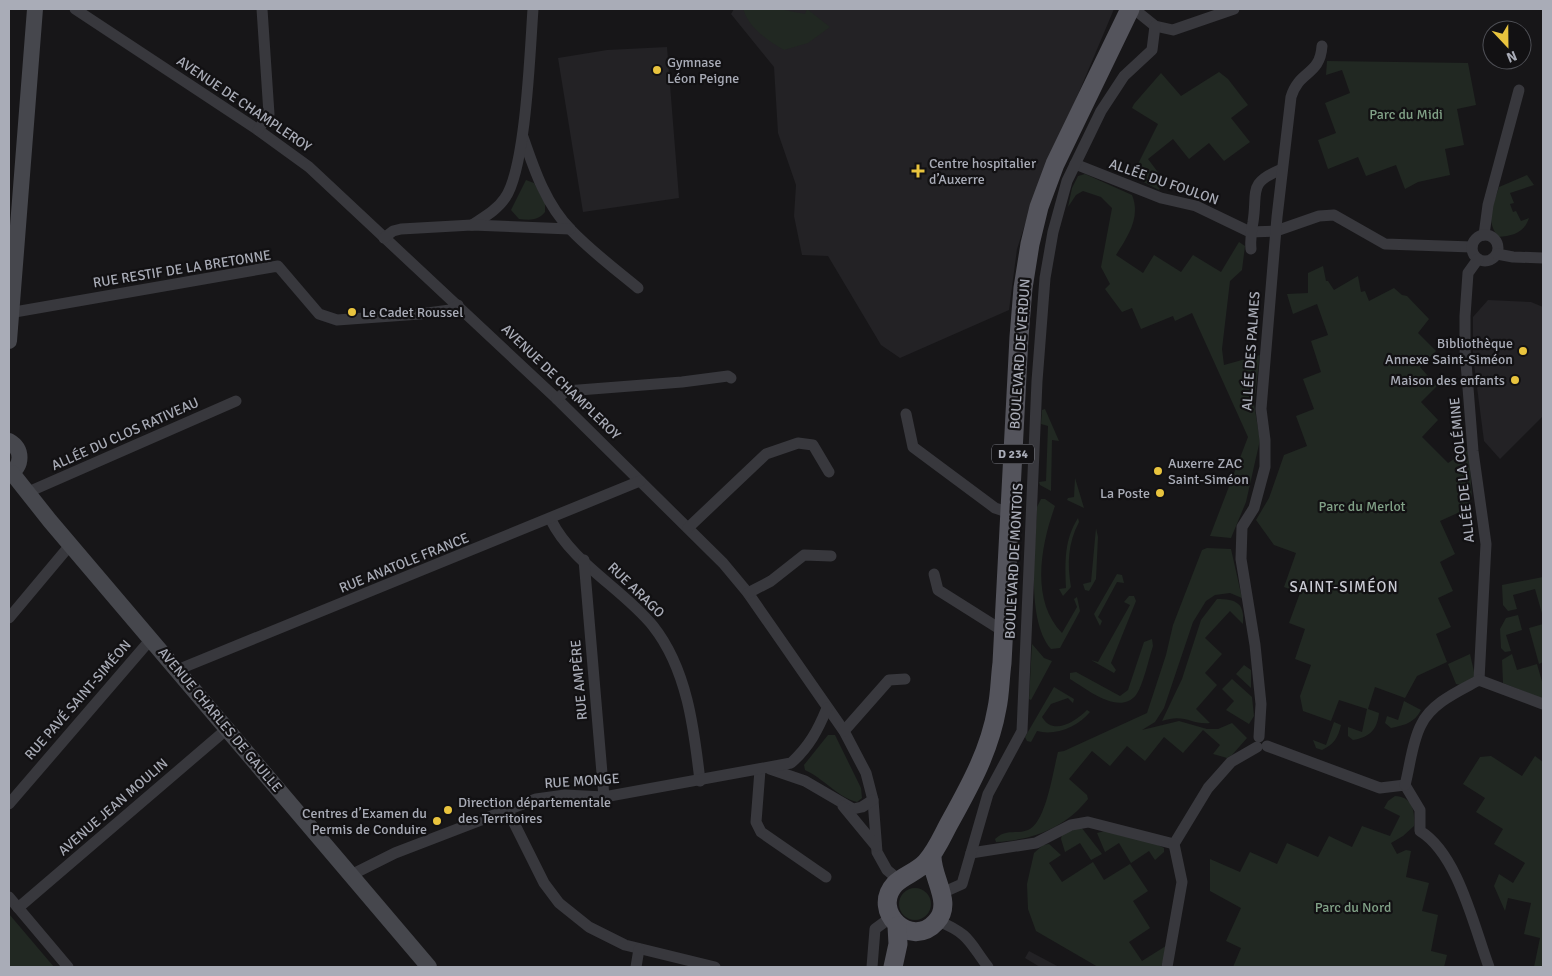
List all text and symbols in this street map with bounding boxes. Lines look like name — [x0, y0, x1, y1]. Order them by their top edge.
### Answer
north arrow — [1482, 20, 1532, 70]
text: N — [1504, 47, 1519, 66]
street label: AVENUE DE CHAMPLEROY — [173, 53, 315, 155]
place label: Gymnase Léon Peigne — [667, 54, 739, 87]
marker: Gymnase Léon Peigne — [651, 64, 663, 76]
park label: Parc du Midi — [1369, 106, 1443, 123]
place label: Centre hospitalier d’Auxerre — [929, 155, 1037, 188]
street label: ALLÉE DU FOULON — [1107, 155, 1221, 209]
marker: Centre hospitalier d’Auxerre — [911, 164, 925, 178]
street label: RUE RESTIF DE LA BRETONNE — [92, 247, 272, 291]
street label: BOULEVARD DE VERDUN — [1006, 278, 1034, 430]
street label: ALLÉE DES PALMES — [1238, 291, 1264, 411]
place label: Le Cadet Roussel — [362, 304, 463, 321]
marker: Le Cadet Roussel — [346, 306, 358, 318]
street label: AVENUE DE CHAMPLEROY — [498, 321, 624, 443]
place label: Bibliothèque Annexe Saint-Siméon — [1385, 335, 1513, 368]
marker: Bibliothèque Annexe Saint-Siméon — [1517, 345, 1529, 357]
place label: Maison des enfants — [1390, 372, 1505, 389]
marker: Maison des enfants — [1509, 374, 1521, 386]
street label: ALLÉE DU CLOS RATIVEAU — [49, 394, 201, 474]
street label: ALLÉE DE LA COLÉMINE — [1446, 396, 1478, 544]
road number: D 234 — [992, 444, 1034, 464]
place label: Auxerre ZAC Saint-Siméon — [1168, 455, 1249, 488]
marker: Auxerre ZAC Saint-Siméon — [1152, 465, 1164, 477]
street label: BOULEVARD DE MONTOIS — [1001, 482, 1027, 639]
place label: La Poste — [1100, 485, 1150, 502]
marker: La Poste — [1154, 487, 1166, 499]
park label: Parc du Merlot — [1319, 498, 1406, 515]
street label: RUE ANATOLE FRANCE — [337, 529, 471, 597]
street label: RUE ARAGO — [604, 559, 668, 621]
district label: SAINT-SIMÉON — [1289, 577, 1399, 596]
street label: RUE PAVÉ SAINT-SIMÉON — [21, 637, 135, 763]
street label: RUE AMPÈRE — [567, 639, 591, 721]
street label: AVENUE CHARLES DE GAULLE — [155, 644, 286, 796]
street label: AVENUE JEAN MOULIN — [55, 755, 171, 859]
street label: RUE MONGE — [544, 770, 620, 792]
place label: Direction départementale des Territoires — [458, 794, 611, 827]
marker: Direction départementale des Territoires — [442, 804, 454, 816]
place label: Centres d’Examen du Permis de Conduire — [302, 805, 427, 838]
marker: Centres d’Examen du Permis de Conduire — [431, 815, 443, 827]
park label: Parc du Nord — [1315, 899, 1391, 916]

